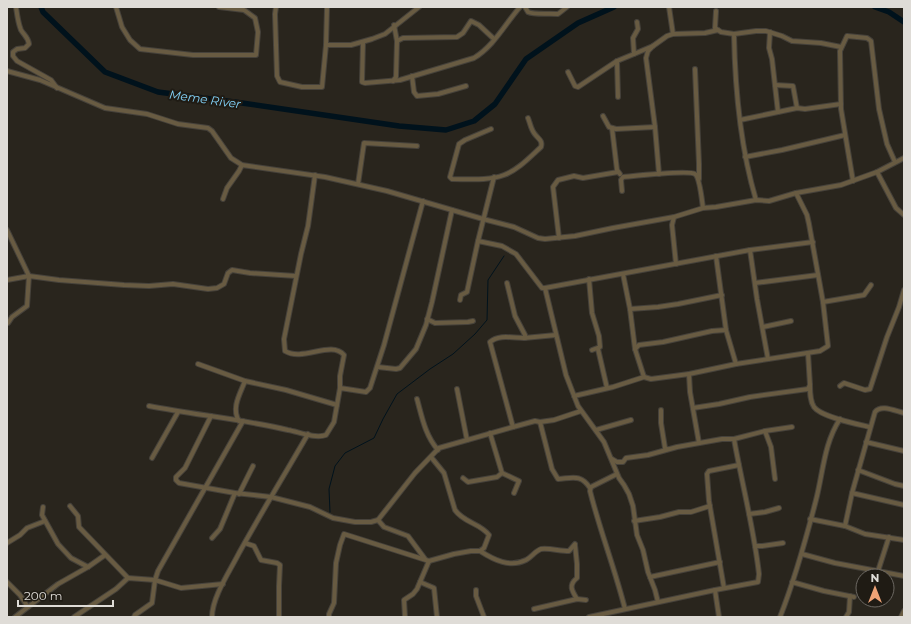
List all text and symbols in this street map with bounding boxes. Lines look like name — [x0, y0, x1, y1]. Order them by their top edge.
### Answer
water label: Meme River — [168, 87, 242, 111]
north arrow — [855, 568, 895, 608]
text: N — [871, 571, 879, 585]
scale bar — [18, 582, 113, 608]
text: 200 m — [24, 588, 63, 603]

